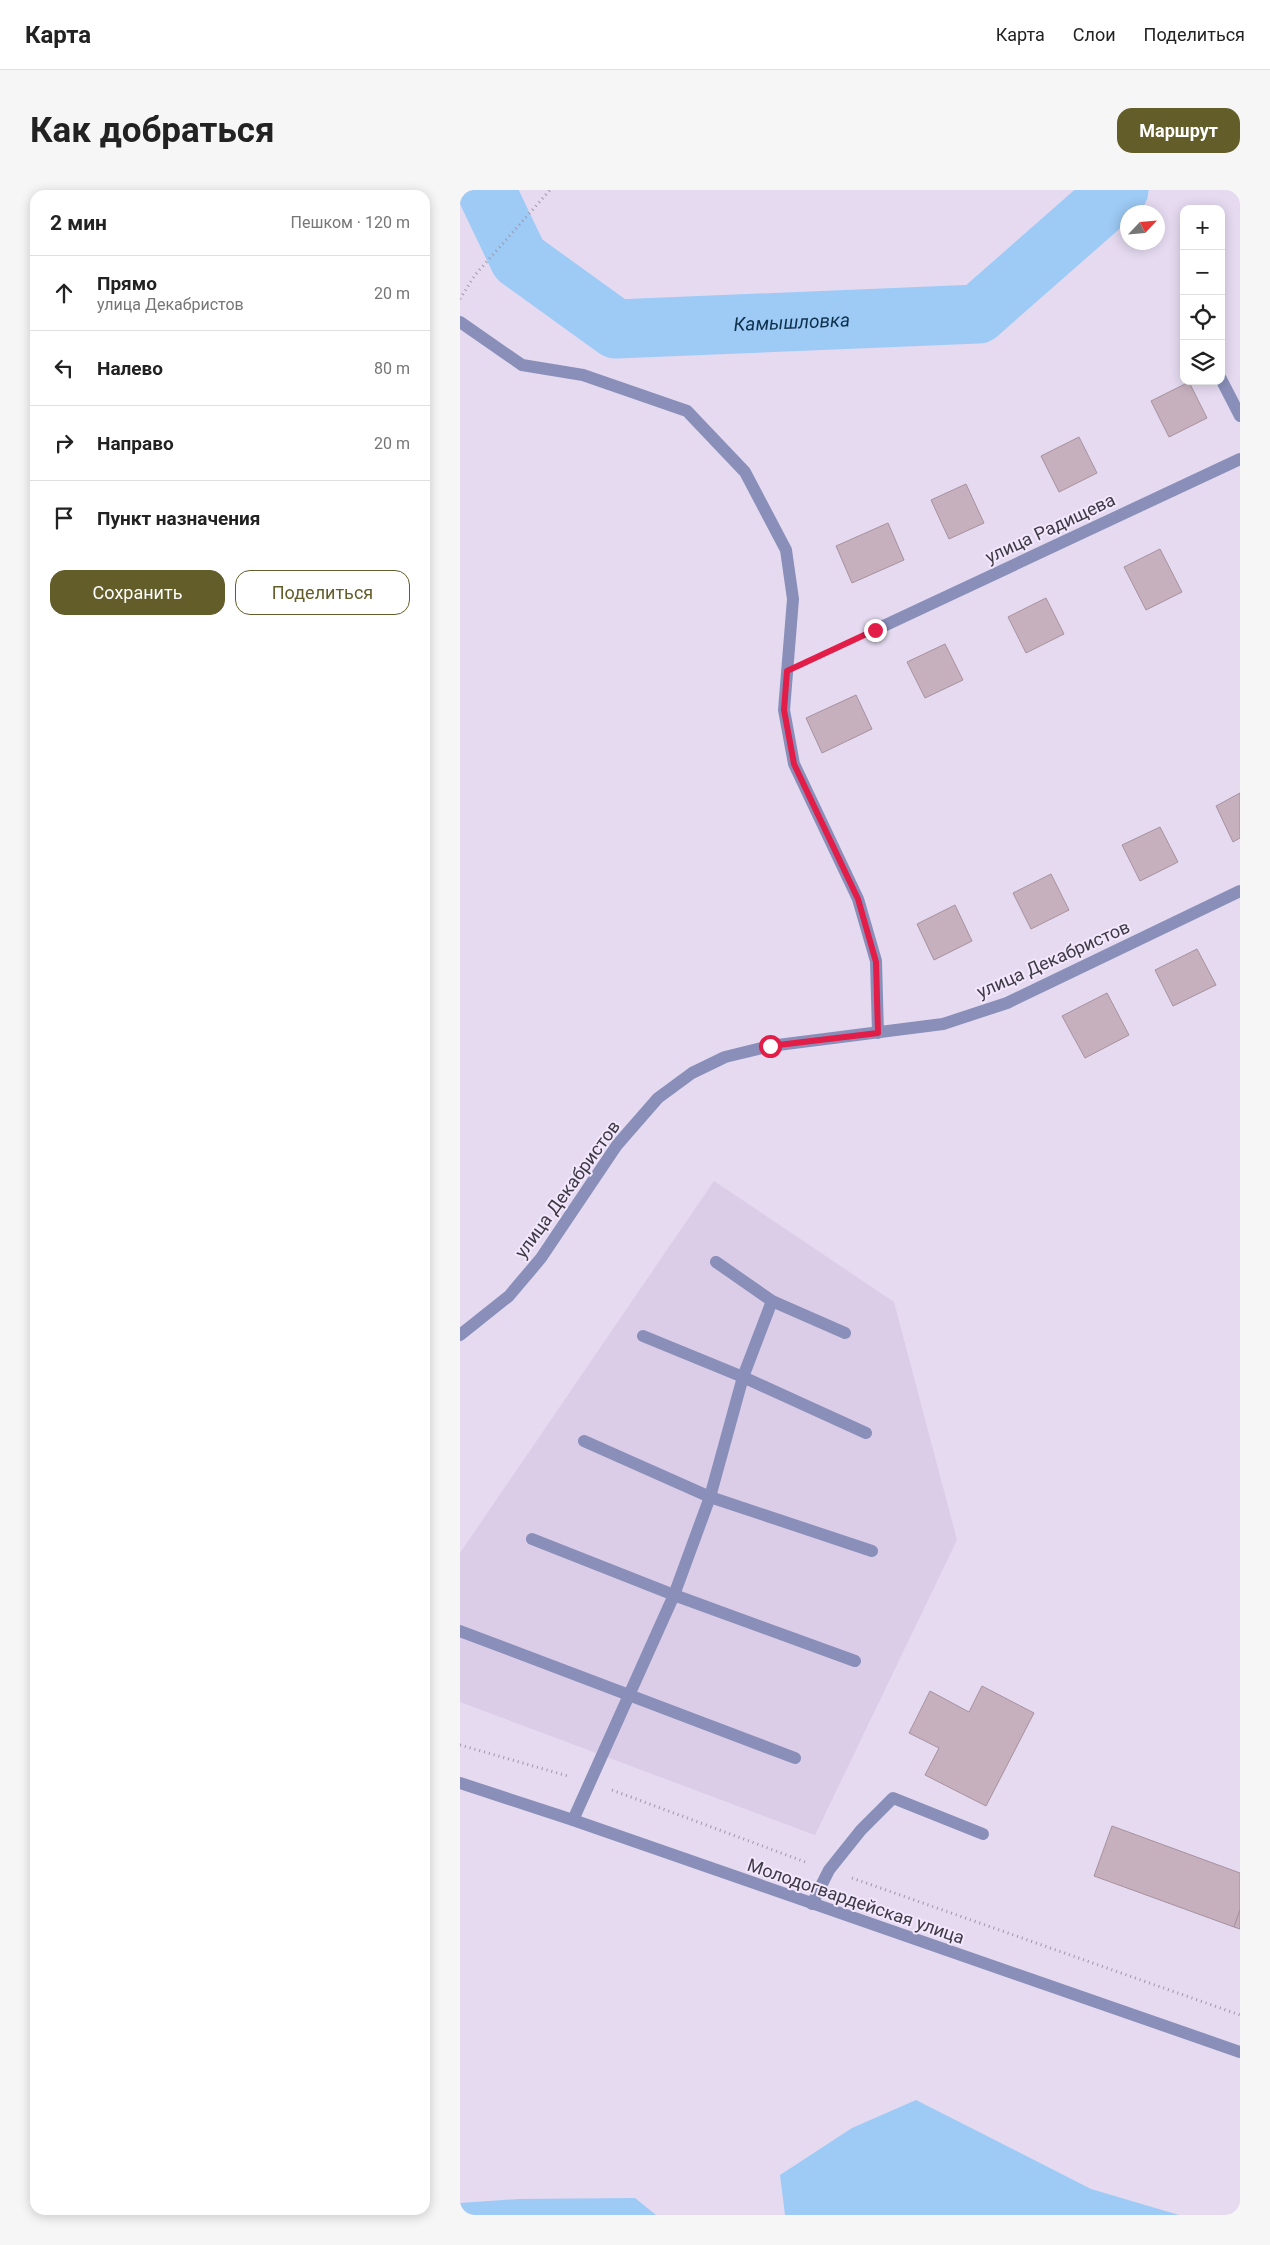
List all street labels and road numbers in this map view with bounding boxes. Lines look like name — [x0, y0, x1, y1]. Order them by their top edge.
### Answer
street label: улица Радищева — [982, 489, 1118, 567]
street label: улица Декабристов — [973, 916, 1133, 1002]
street label: улица Декабристов — [510, 1116, 624, 1262]
street label: Молодогвардейская улица — [745, 1854, 967, 1948]

